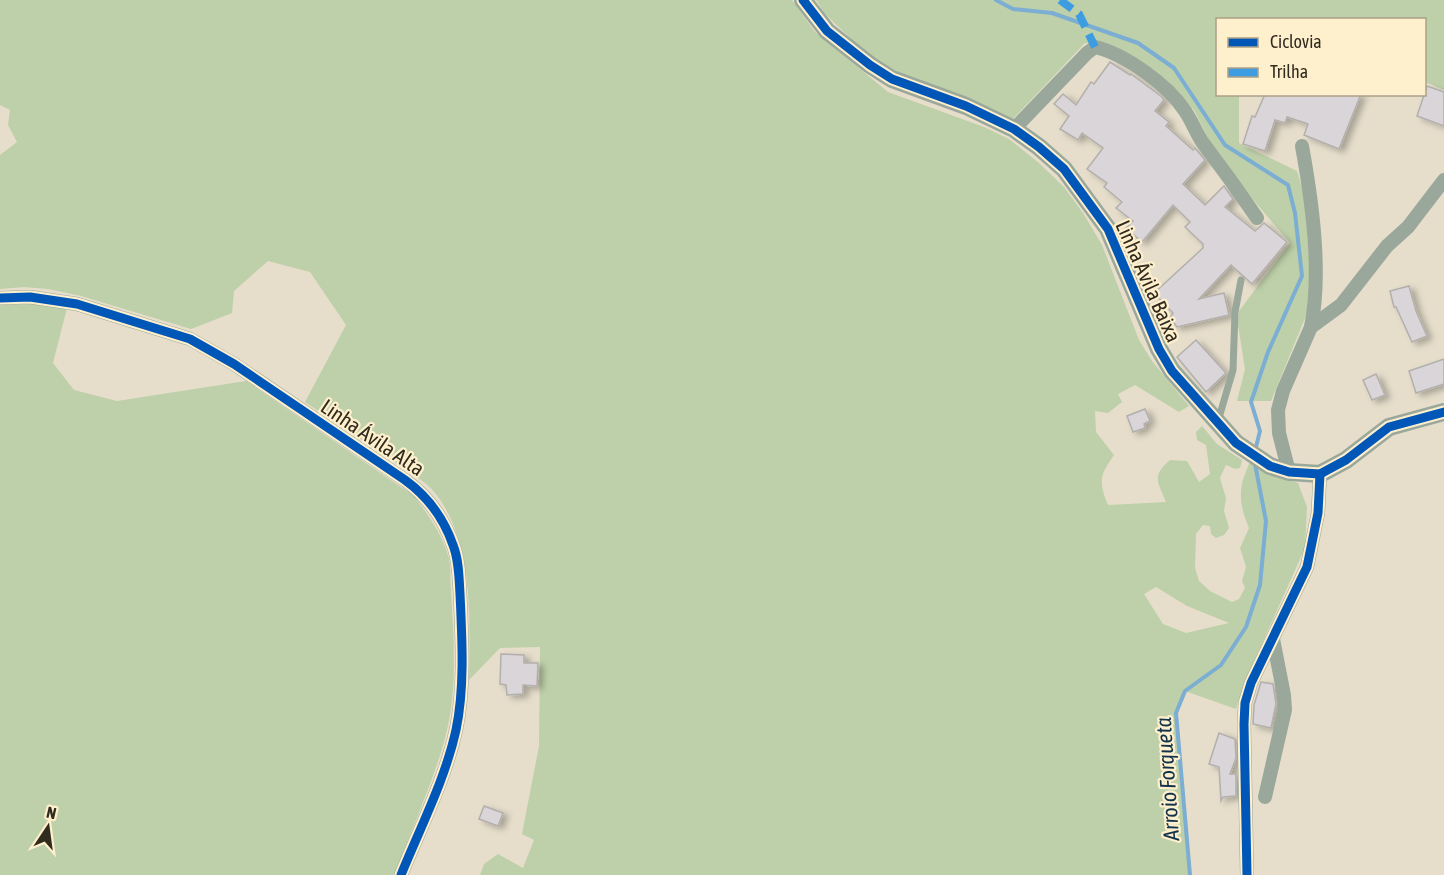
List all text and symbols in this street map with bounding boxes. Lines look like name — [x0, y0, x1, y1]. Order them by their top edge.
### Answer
legend — [1216, 18, 1426, 96]
text: Ciclovia — [1270, 31, 1322, 52]
text: Trilha — [1270, 61, 1308, 82]
street label: Linha Ávila Baixa — [1111, 216, 1187, 346]
street label: Linha Ávila Alta — [317, 394, 429, 480]
water label: Arroio Forqueta — [1150, 716, 1184, 843]
north arrow — [18, 797, 78, 857]
text: N — [45, 803, 58, 822]

